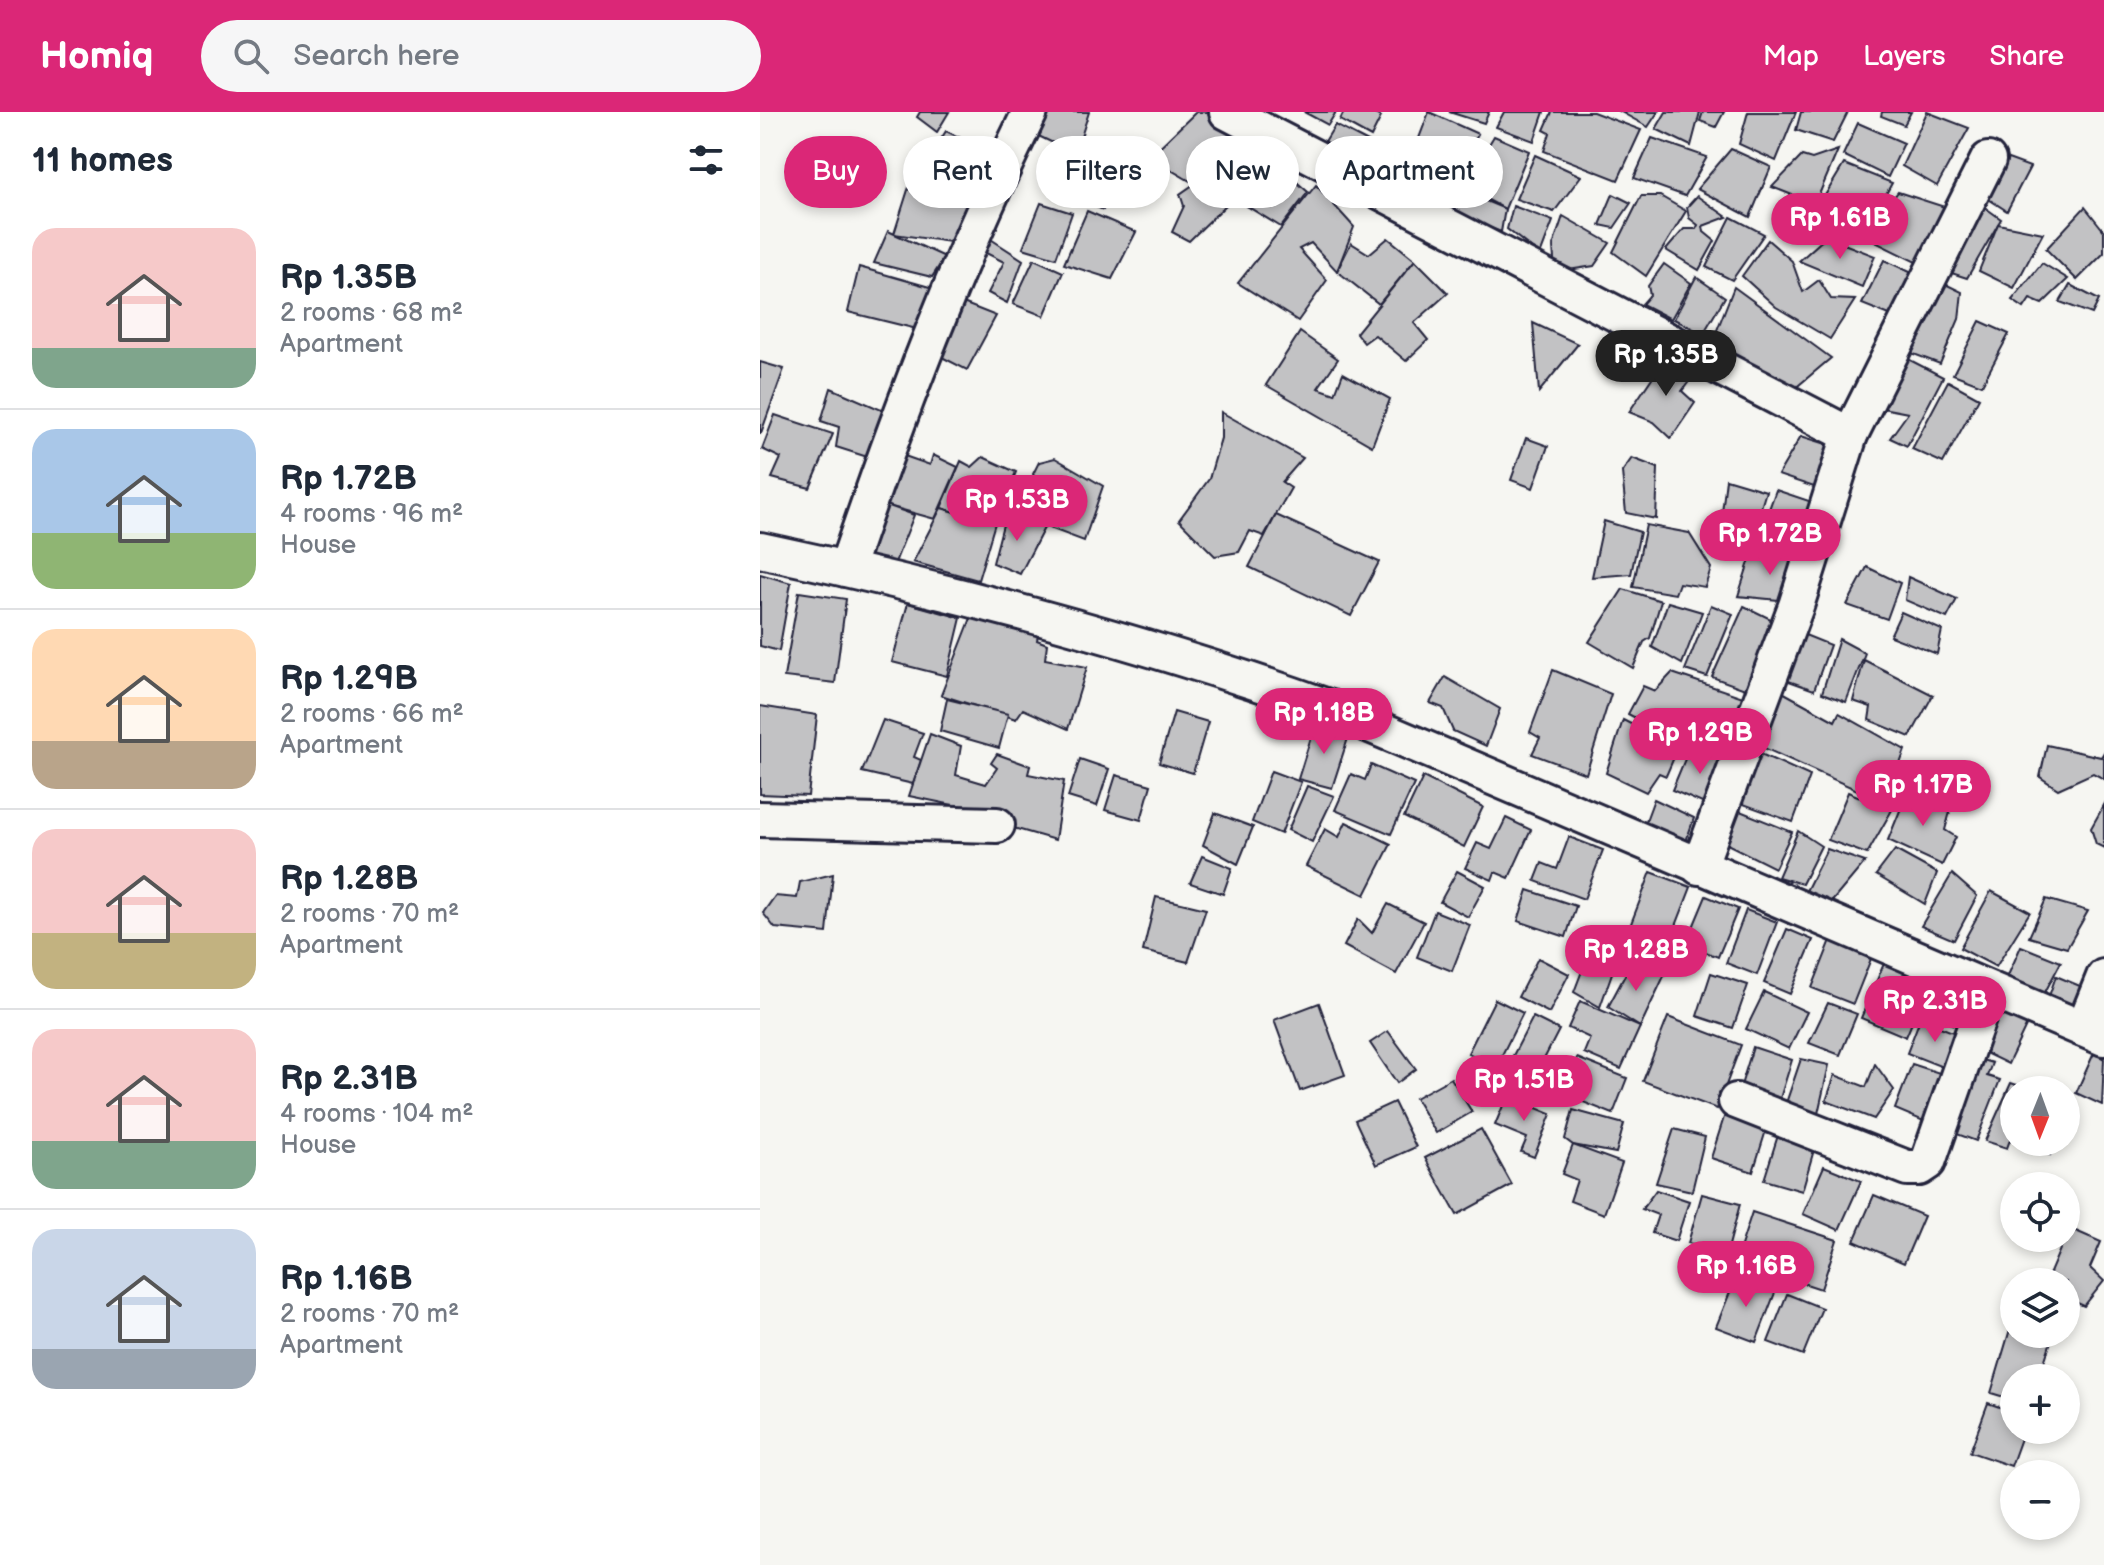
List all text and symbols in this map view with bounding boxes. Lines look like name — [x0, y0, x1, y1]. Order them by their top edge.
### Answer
search box — [201, 20, 761, 92]
text: Homiq — [40, 34, 153, 79]
icon: search — [229, 34, 273, 78]
text: Search here — [293, 38, 460, 74]
text: Map — [1763, 40, 1819, 73]
text: Layers — [1863, 40, 1946, 73]
text: Share — [1990, 40, 2064, 73]
chip: Buy — [784, 136, 887, 208]
chip: Rent — [903, 136, 1020, 208]
chip: Filters — [1036, 136, 1170, 208]
chip: New — [1186, 136, 1299, 208]
chip: Apartment — [1315, 136, 1503, 208]
icon: filters — [684, 138, 728, 182]
text: 11 homes — [32, 140, 173, 181]
pin: Rp 1.61B — [1757, 193, 1923, 261]
text: Rp 1.61B — [1789, 203, 1891, 234]
text: Rp 1.35B — [280, 257, 417, 298]
icon: home — [96, 260, 192, 356]
text: 2 rooms · 68 m² — [280, 298, 463, 329]
text: Apartment — [280, 329, 403, 360]
pin: Rp 1.35B — [1583, 330, 1749, 398]
text: Rp 1.35B — [1614, 340, 1718, 371]
text: Rp 1.72B — [280, 458, 417, 499]
icon: home — [96, 461, 192, 557]
pin: Rp 1.53B — [934, 475, 1100, 543]
text: Rp 1.53B — [965, 485, 1069, 516]
text: 4 rooms · 96 m² — [280, 499, 463, 530]
pin: Rp 1.72B — [1687, 509, 1853, 577]
text: Rp 1.72B — [1718, 519, 1822, 550]
text: House — [280, 530, 356, 561]
text: Rp 1.29B — [280, 658, 418, 699]
icon: home — [96, 661, 192, 757]
pin: Rp 1.18B — [1241, 688, 1407, 756]
text: Rp 1.18B — [1273, 698, 1375, 729]
text: 2 rooms · 66 m² — [280, 699, 464, 730]
pin: Rp 1.29B — [1617, 708, 1783, 776]
text: Rp 1.29B — [1647, 718, 1753, 749]
text: Apartment — [280, 730, 403, 761]
pin: Rp 1.17B — [1840, 760, 2006, 828]
text: Rp 1.17B — [1873, 770, 1973, 801]
text: Rp 1.28B — [280, 858, 419, 899]
icon: home — [96, 861, 192, 957]
text: 2 rooms · 70 m² — [280, 899, 459, 930]
pin: Rp 1.28B — [1553, 925, 1719, 993]
text: Apartment — [280, 930, 403, 961]
text: Rp 1.28B — [1583, 935, 1689, 966]
pin: Rp 2.31B — [1852, 976, 2018, 1044]
text: Rp 2.31B — [1882, 986, 1988, 1017]
pin: Rp 1.51B — [1441, 1055, 1607, 1123]
text: Rp 2.31B — [280, 1058, 418, 1099]
icon: home — [96, 1061, 192, 1157]
text: Rp 1.51B — [1474, 1065, 1574, 1096]
north arrow — [2000, 1076, 2080, 1156]
map controls — [2000, 1076, 2080, 1540]
text: 4 rooms · 104 m² — [280, 1099, 474, 1130]
text: House — [280, 1130, 356, 1161]
button: locate — [2000, 1172, 2080, 1252]
pin: Rp 1.16B — [1663, 1241, 1829, 1309]
text: Rp 1.16B — [1695, 1251, 1797, 1282]
text: Rp 1.16B — [280, 1258, 413, 1299]
icon: home — [96, 1261, 192, 1357]
button: layers — [2000, 1268, 2080, 1348]
text: 2 rooms · 70 m² — [280, 1299, 459, 1330]
text: Apartment — [280, 1330, 403, 1361]
button: + — [2000, 1364, 2080, 1444]
button: − — [2000, 1460, 2080, 1540]

